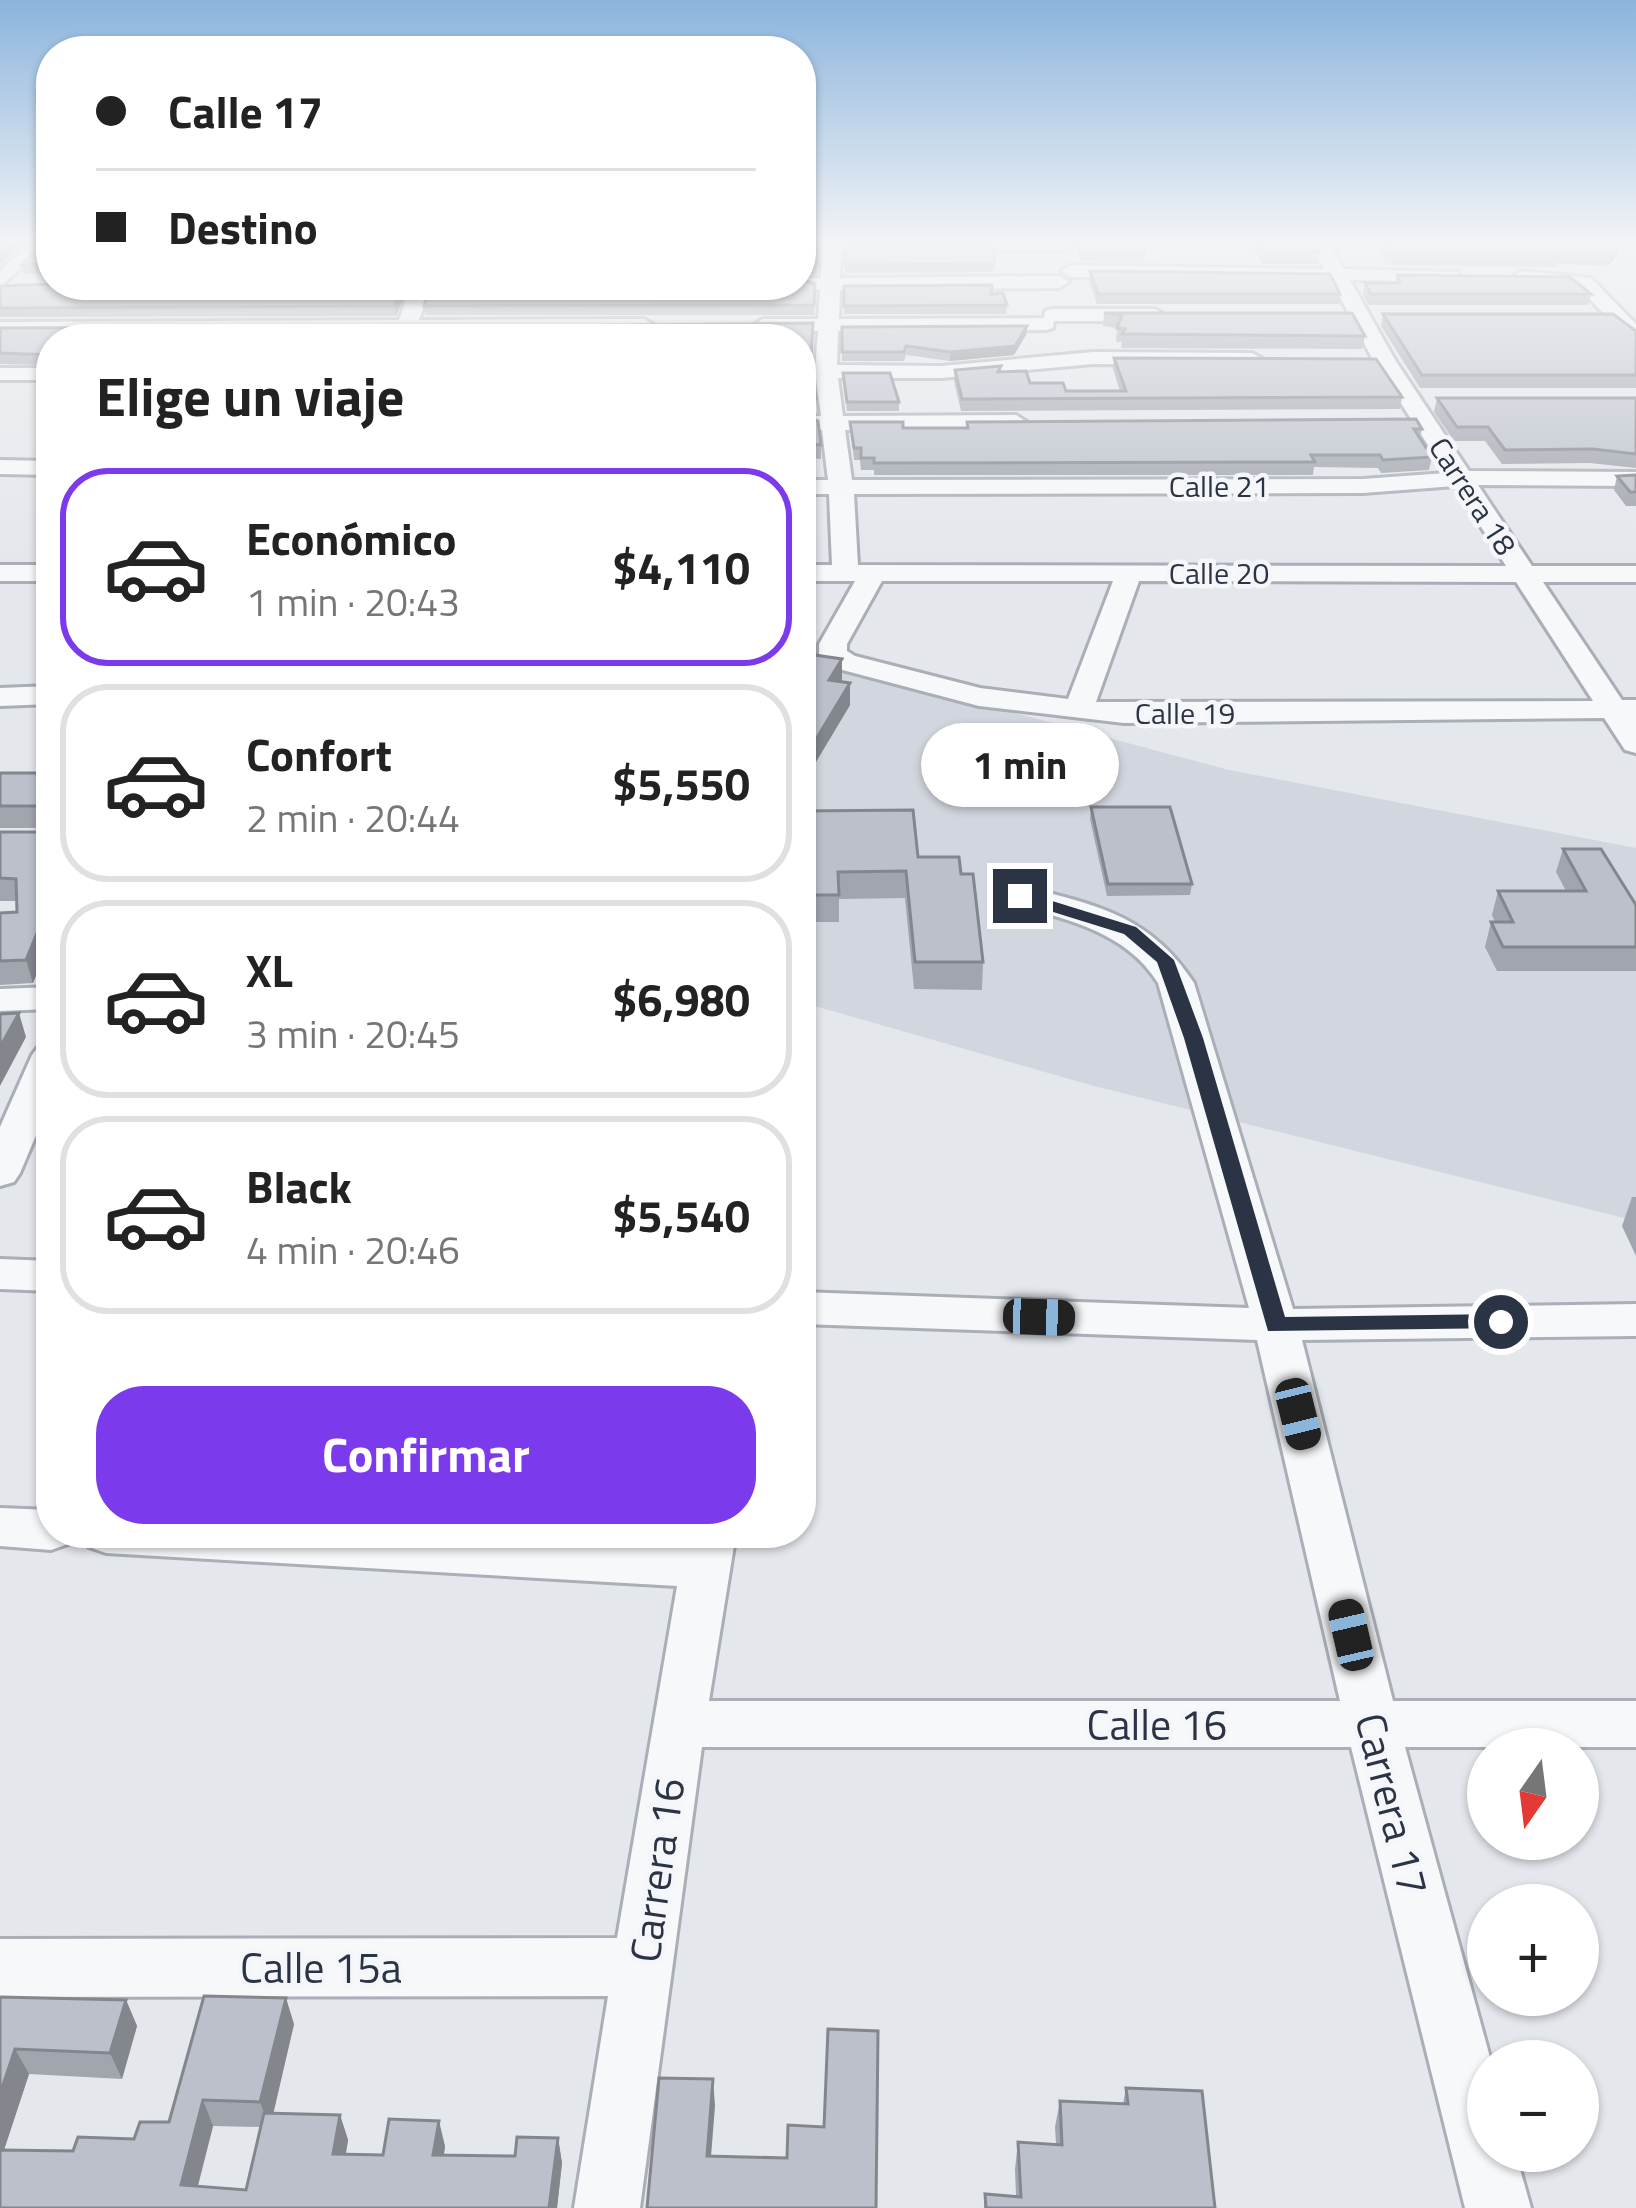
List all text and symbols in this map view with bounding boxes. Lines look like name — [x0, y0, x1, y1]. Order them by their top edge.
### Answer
text: Calle 17 — [168, 77, 323, 145]
text: Destino — [168, 193, 318, 261]
text: Elige un viaje — [96, 355, 404, 437]
street label: Carrera 18 — [1418, 428, 1528, 564]
street label: Calle 21 — [1169, 463, 1269, 509]
text: Económico — [246, 504, 457, 572]
icon: car — [102, 513, 210, 621]
text: $4,110 — [612, 533, 750, 601]
street label: Calle 20 — [1169, 550, 1269, 596]
text: 1 min · 20:43 — [246, 572, 460, 631]
street label: Calle 19 — [1135, 690, 1235, 736]
text: Confort — [246, 720, 392, 788]
callout: 1 min — [921, 722, 1119, 806]
icon: car — [102, 729, 210, 837]
text: 1 min — [973, 735, 1067, 794]
text: $5,550 — [612, 749, 750, 817]
text: 2 min · 20:44 — [246, 788, 460, 847]
route end — [993, 869, 1047, 923]
text: XL — [246, 936, 293, 1004]
icon: car — [102, 945, 210, 1053]
text: $6,980 — [612, 965, 750, 1033]
text: 3 min · 20:45 — [246, 1004, 460, 1063]
text: Black — [246, 1152, 352, 1220]
icon: car — [102, 1161, 210, 1269]
text: $5,540 — [612, 1181, 750, 1249]
text: 4 min · 20:46 — [246, 1220, 460, 1279]
route start — [1474, 1295, 1528, 1349]
car — [1002, 1298, 1076, 1336]
car — [1272, 1375, 1324, 1453]
button: Confirmar — [96, 1386, 756, 1524]
car — [1325, 1596, 1377, 1674]
street label: Calle 16 — [1087, 1692, 1227, 1756]
street label: Carrera 17 — [1339, 1706, 1447, 1902]
north arrow — [1467, 1728, 1599, 1860]
map controls — [1467, 1728, 1599, 2172]
street label: Carrera 16 — [611, 1774, 701, 1966]
button: + — [1467, 1884, 1599, 2016]
street label: Calle 15a — [240, 1935, 402, 1999]
button: − — [1467, 2040, 1599, 2172]

